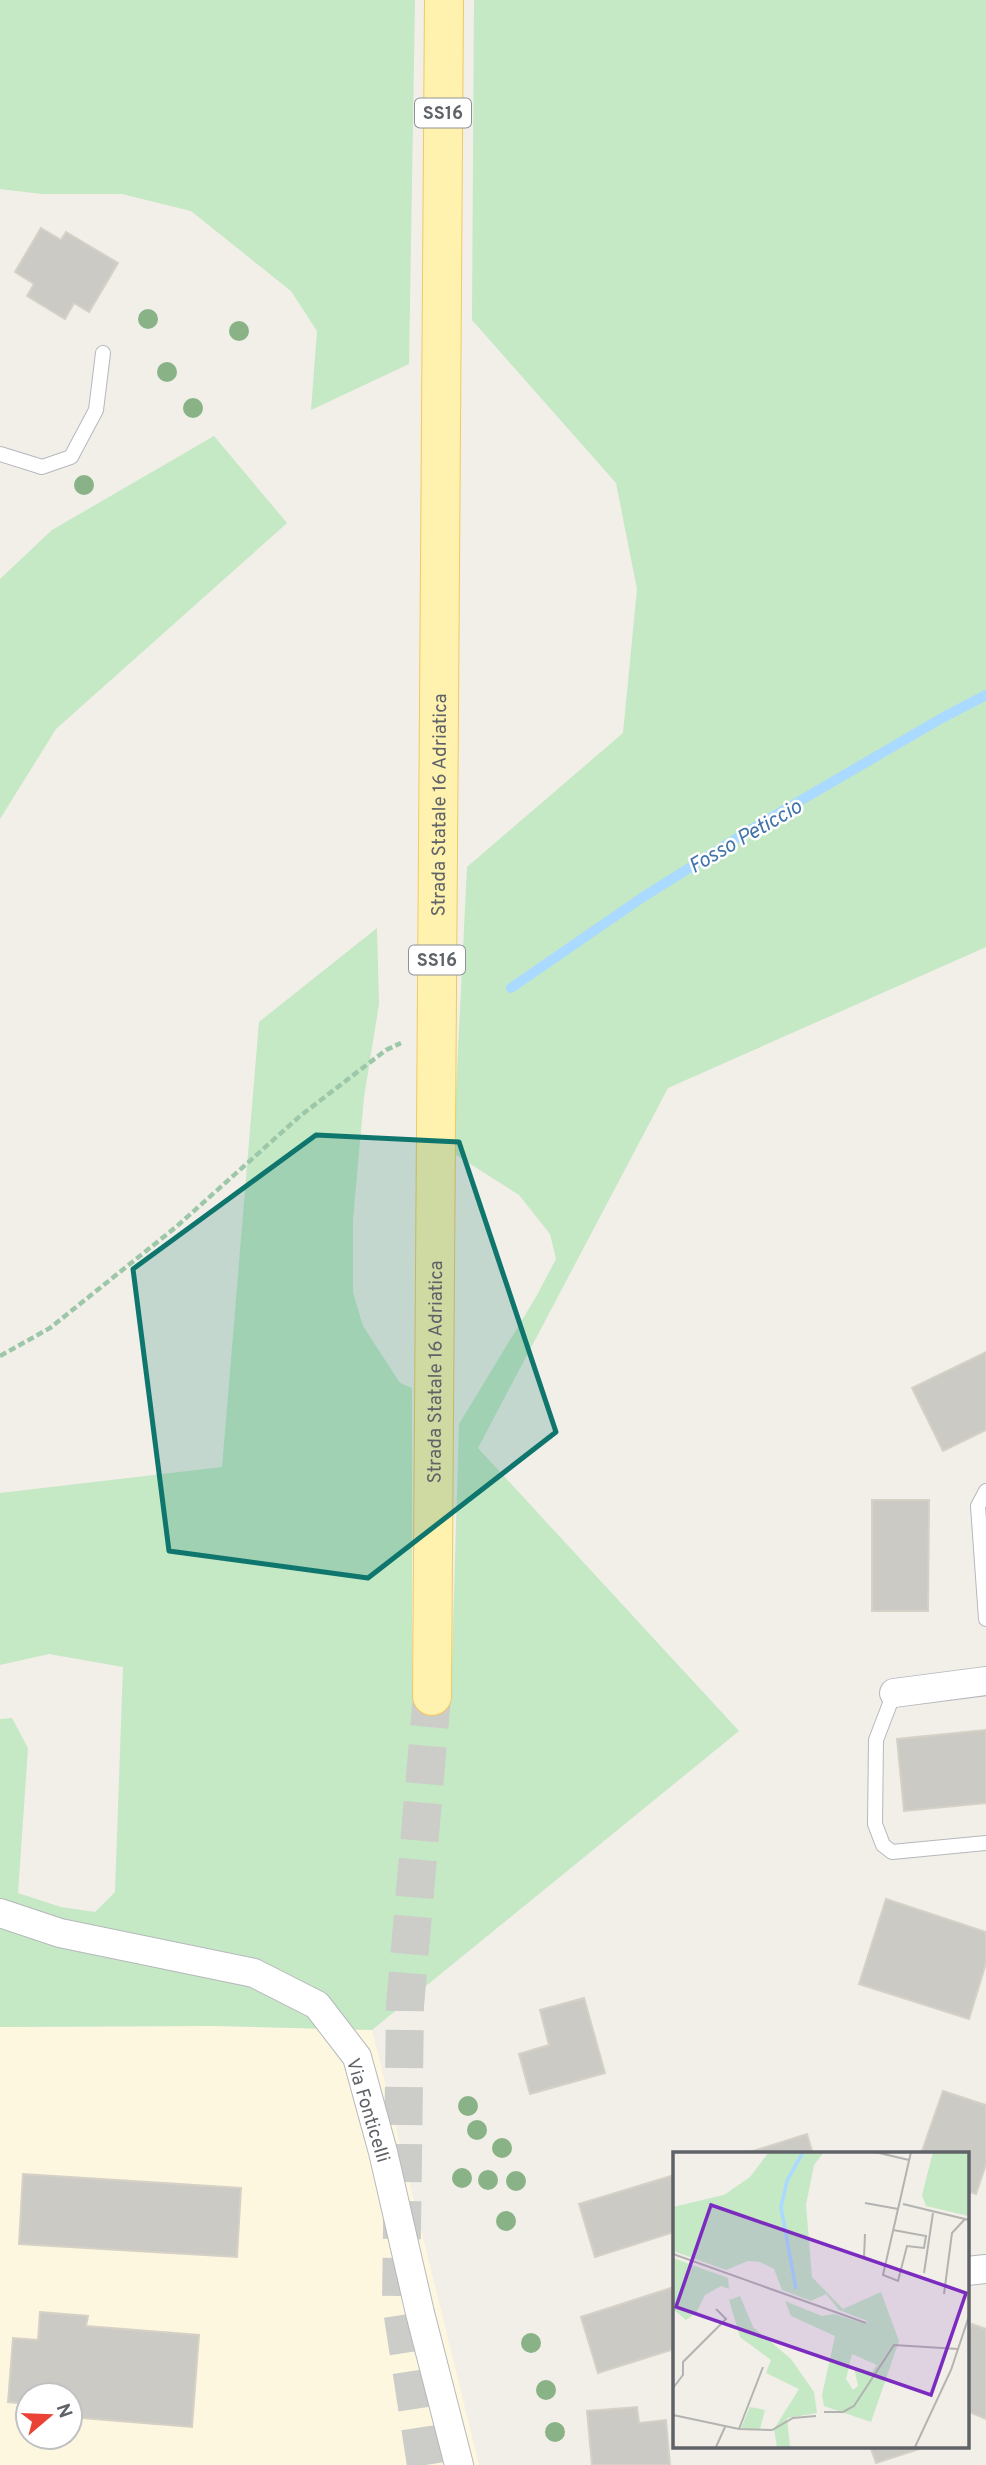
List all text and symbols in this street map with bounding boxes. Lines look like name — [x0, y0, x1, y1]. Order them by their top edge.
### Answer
road number: SS16 — [415, 98, 471, 128]
street label: Strada Statale 16 Adriatica — [428, 693, 453, 917]
water label: Fosso Peticcio — [684, 794, 808, 881]
road number: SS16 — [409, 945, 465, 974]
street label: Strada Statale 16 Adriatica — [424, 1260, 449, 1484]
street label: Via Fonticelli — [340, 2055, 394, 2166]
inset map — [673, 2152, 968, 2448]
north arrow — [14, 2381, 84, 2451]
text: N — [50, 2401, 77, 2421]

